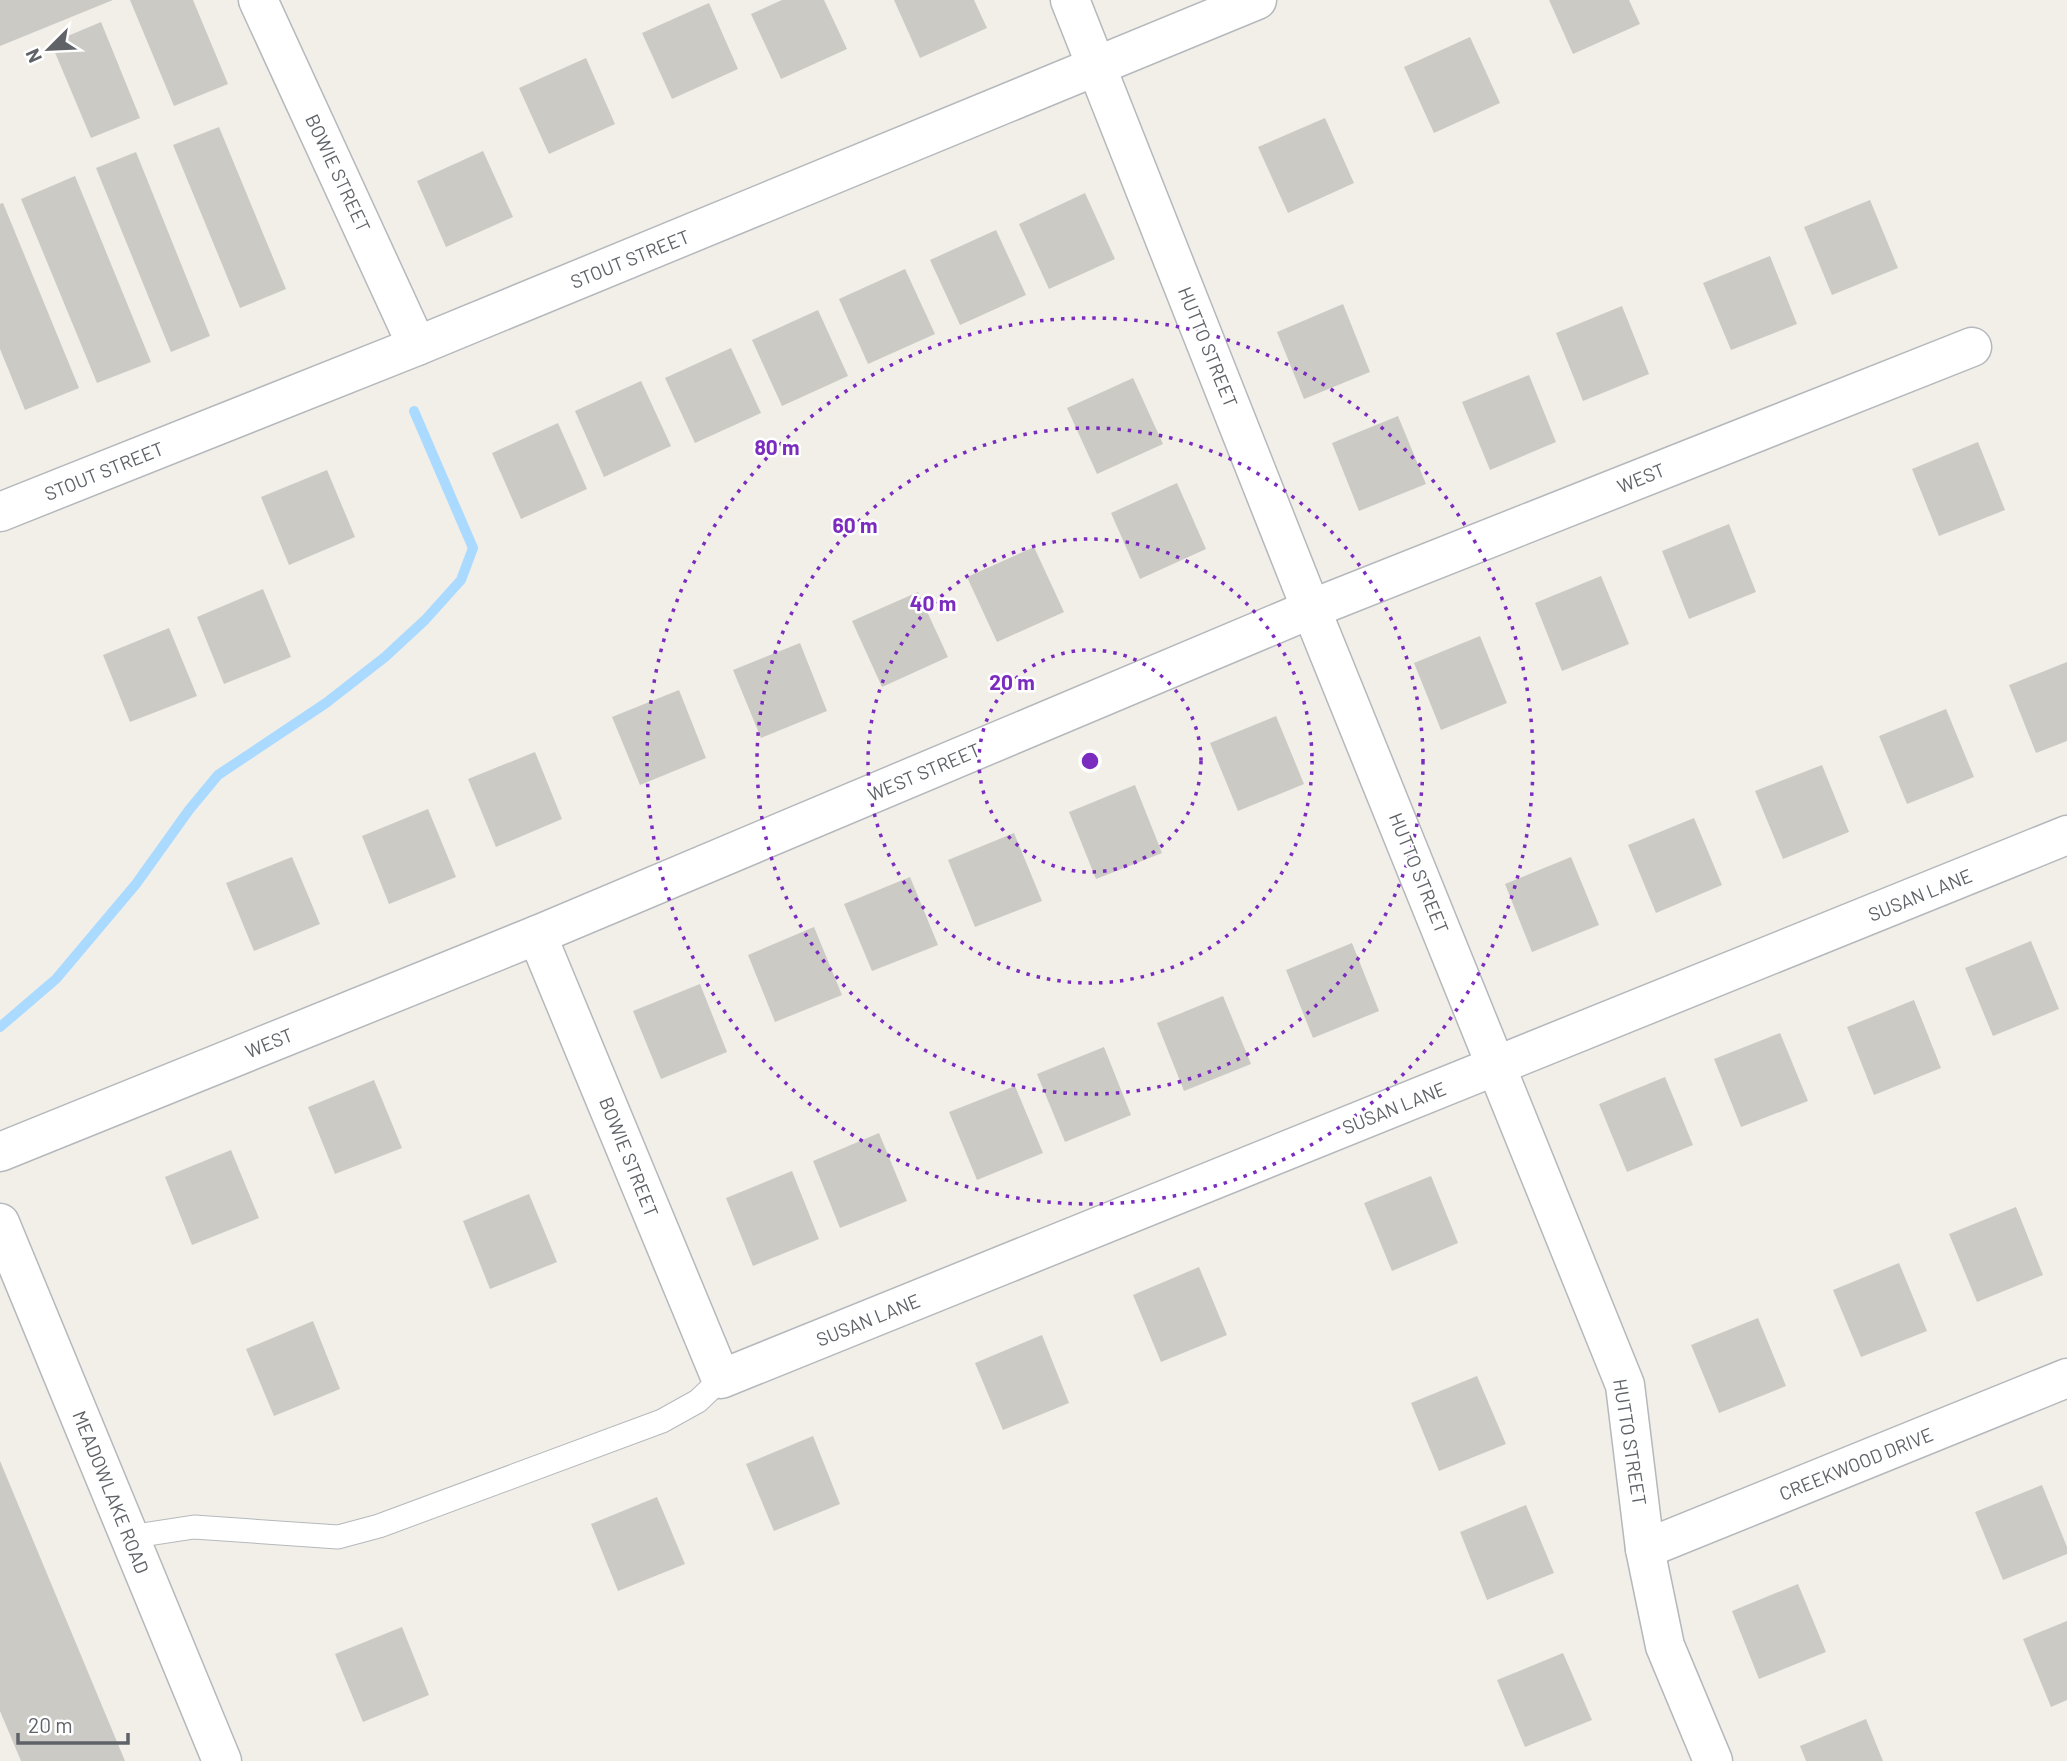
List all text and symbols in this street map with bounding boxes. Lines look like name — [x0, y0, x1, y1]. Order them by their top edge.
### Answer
north arrow — [14, 14, 84, 84]
text: N — [20, 46, 46, 67]
street label: BOWIE STREET — [301, 110, 376, 235]
street label: STOUT STREET — [567, 224, 693, 293]
street label: HUTTO STREET — [1174, 283, 1243, 410]
text: 80 m — [754, 434, 800, 459]
street label: STOUT STREET — [41, 436, 167, 505]
street label: WEST — [1614, 458, 1668, 497]
text: 60 m — [833, 512, 877, 537]
text: 40 m — [910, 590, 956, 615]
text: 20 m — [989, 669, 1035, 694]
street label: WEST STREET — [864, 737, 984, 806]
centre of rings — [1078, 749, 1102, 773]
street label: HUTTO STREET — [1385, 809, 1454, 936]
street label: SUSAN LANE — [1865, 863, 1975, 926]
street label: WEST — [242, 1023, 296, 1062]
street label: SUSAN LANE — [1339, 1076, 1449, 1139]
street label: BOWIE STREET — [595, 1093, 664, 1220]
street label: SUSAN LANE — [813, 1288, 923, 1351]
street label: HUTTO STREET — [1609, 1377, 1652, 1507]
street label: MEADOWLAKE ROAD — [68, 1407, 155, 1577]
street label: CREEKWOOD DRIVE — [1776, 1422, 1936, 1505]
scale bar — [18, 1702, 128, 1746]
text: 20 m — [28, 1712, 73, 1737]

